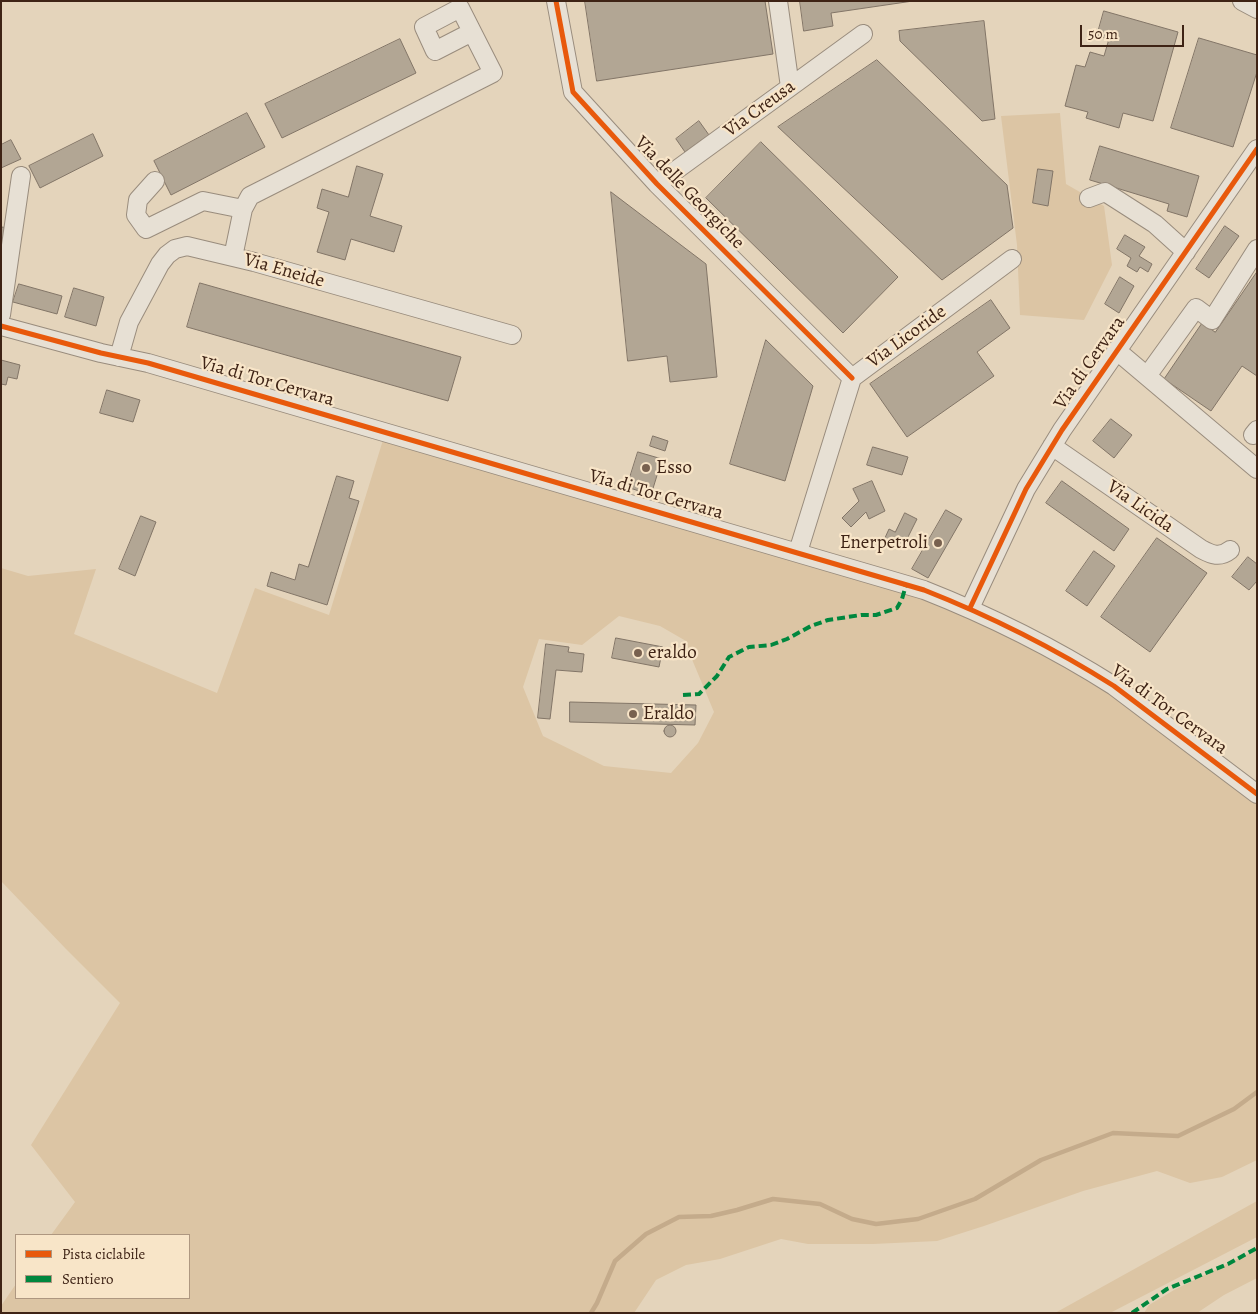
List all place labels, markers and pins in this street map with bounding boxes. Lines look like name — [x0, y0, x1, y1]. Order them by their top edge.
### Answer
place label: Esso — [656, 457, 692, 479]
marker: Esso — [640, 462, 652, 474]
place label: Enerpetroli — [840, 532, 928, 554]
marker: Enerpetroli — [932, 537, 944, 549]
place label: eraldo — [648, 642, 697, 664]
marker: eraldo — [632, 647, 644, 659]
place label: Eraldo — [643, 703, 694, 725]
marker: Eraldo — [627, 708, 639, 720]

